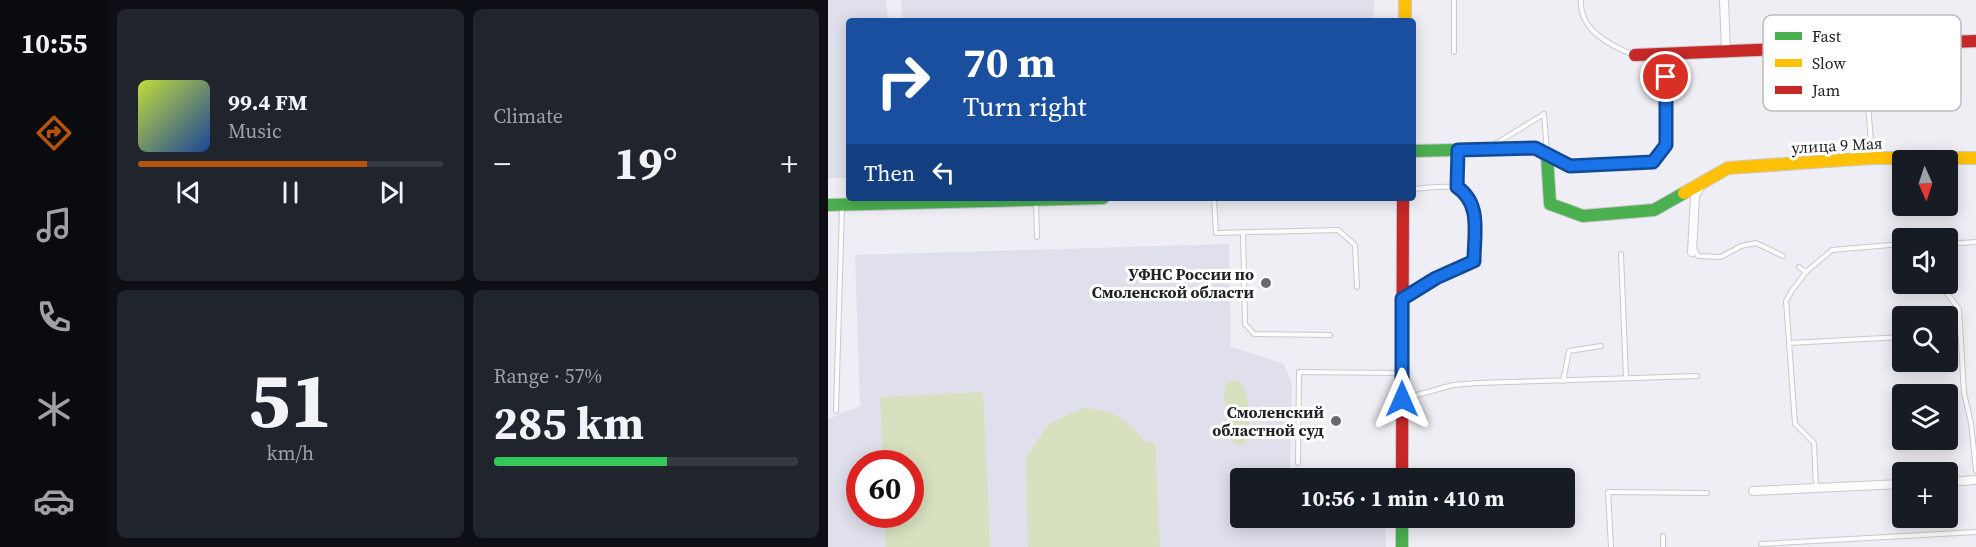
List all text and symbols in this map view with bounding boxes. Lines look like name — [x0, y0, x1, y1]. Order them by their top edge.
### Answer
legend — [1763, 15, 1961, 111]
text: 10:55 — [21, 25, 87, 62]
text: Fast — [1812, 25, 1842, 47]
text: 70 m — [963, 33, 1056, 91]
icon: right — [864, 42, 942, 120]
pin — [1640, 51, 1691, 102]
text: Slow — [1812, 52, 1847, 74]
icon: arrive — [1649, 60, 1682, 93]
text: Jam — [1811, 79, 1840, 101]
text: 99.4 FM — [228, 87, 307, 117]
text: Turn right — [963, 88, 1087, 125]
text: Climate — [494, 102, 563, 130]
icon: directions — [33, 112, 75, 154]
text: Music — [228, 117, 282, 145]
text: 19° — [614, 132, 678, 194]
street label: улица 9 Мая — [1791, 132, 1883, 158]
text: − — [494, 141, 511, 186]
text: + — [780, 141, 798, 186]
north arrow — [1892, 150, 1958, 216]
map controls — [1892, 150, 1958, 528]
icon: left — [927, 156, 960, 189]
text: Then — [864, 158, 915, 188]
icon: previous — [172, 176, 205, 209]
icon: pause — [274, 176, 307, 209]
icon: next — [375, 176, 408, 209]
icon: music — [33, 204, 75, 246]
button: sound — [1892, 228, 1958, 294]
place label: УФНС России по Смоленской области — [1092, 263, 1254, 303]
marker: УФНС России по Смоленской области — [1259, 276, 1273, 290]
icon: phone — [33, 296, 75, 338]
button: search — [1892, 306, 1958, 372]
text: 51 — [248, 346, 333, 453]
text: Range · 57% — [494, 362, 602, 390]
position arrow — [1370, 367, 1434, 431]
button: layers — [1892, 384, 1958, 450]
icon: climate — [33, 388, 75, 430]
text: 285 km — [494, 392, 644, 454]
place label: Смоленский областной суд — [1212, 401, 1324, 441]
marker: Смоленский областной суд — [1329, 414, 1343, 428]
text: km/h — [266, 439, 314, 467]
speed limit sign: 60 — [846, 450, 924, 528]
button: + — [1892, 462, 1958, 528]
icon: car — [33, 480, 75, 522]
text: 10:56 · 1 min · 410 m — [1301, 483, 1504, 513]

